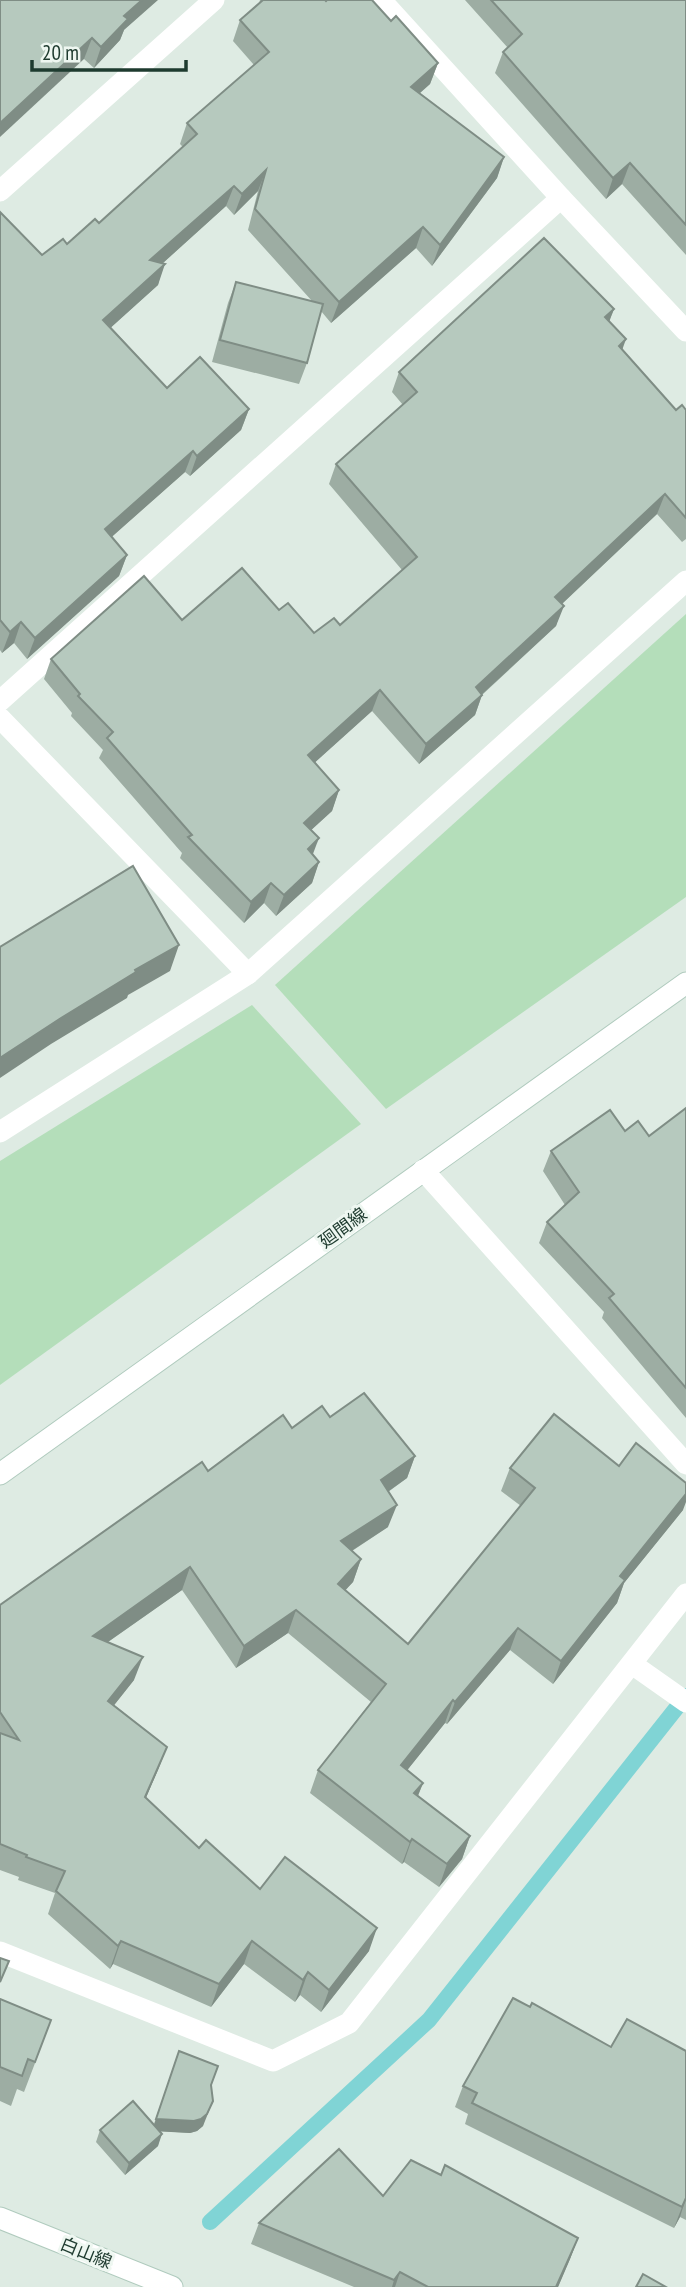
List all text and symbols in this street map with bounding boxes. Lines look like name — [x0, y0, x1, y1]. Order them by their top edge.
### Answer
scale bar — [32, 28, 186, 72]
text: 20 m — [42, 39, 79, 66]
street label: 廻間線 — [314, 1202, 371, 1253]
street label: 白山線 — [57, 2232, 116, 2273]

